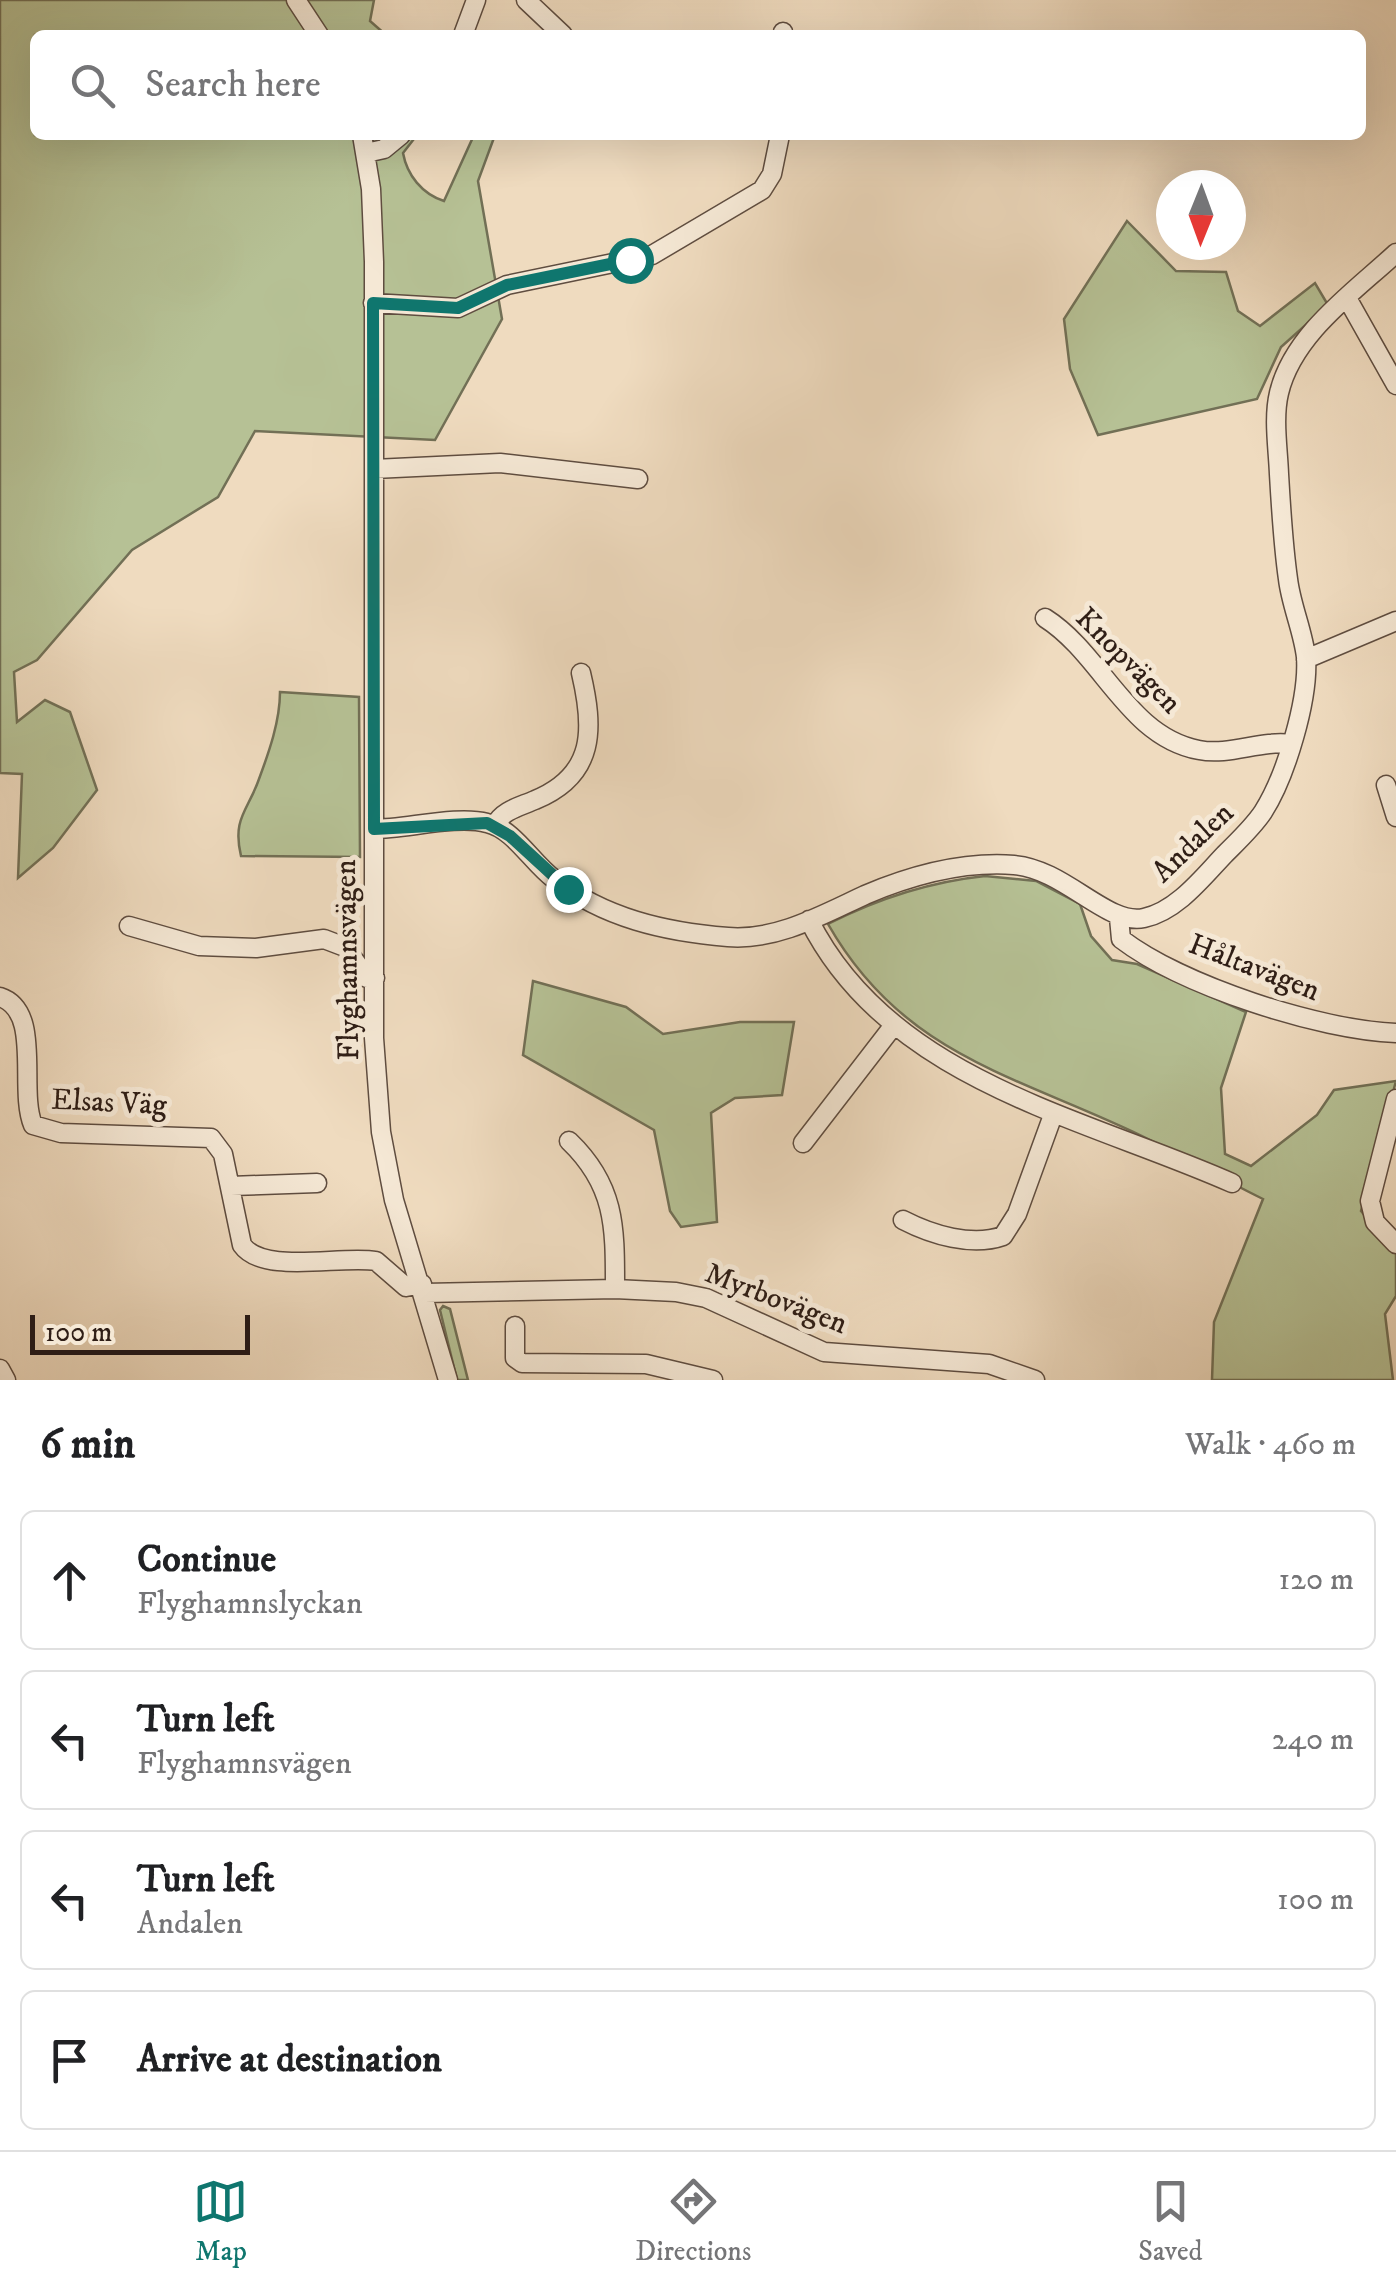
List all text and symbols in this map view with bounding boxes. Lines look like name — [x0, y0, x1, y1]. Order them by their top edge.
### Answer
search box — [30, 30, 1366, 140]
icon: search — [65, 58, 120, 113]
text: Search here — [145, 61, 321, 109]
north arrow — [1156, 170, 1246, 260]
route start — [608, 238, 654, 284]
street label: Knopvägen — [1067, 600, 1189, 722]
street label: Andalen — [1144, 795, 1242, 891]
street label: Flyghamnsvägen — [328, 859, 368, 1061]
route end — [546, 867, 592, 913]
street label: Håltavägen — [1183, 926, 1325, 1010]
street label: Elsas Väg — [50, 1082, 168, 1125]
street label: Myrbovägen — [700, 1255, 853, 1343]
scale bar — [30, 1310, 250, 1354]
text: 100 m — [45, 1315, 112, 1350]
text: 6 min — [40, 1419, 135, 1471]
text: Walk · 460 m — [1185, 1425, 1356, 1465]
text: Continue — [137, 1536, 276, 1584]
icon: ahead — [42, 1553, 97, 1608]
text: 120 m — [1278, 1560, 1354, 1600]
text: Flyghamnslyckan — [137, 1584, 363, 1624]
text: Turn left — [137, 1696, 275, 1744]
icon: left — [42, 1713, 97, 1768]
text: 240 m — [1272, 1720, 1354, 1760]
text: Flyghamnsvägen — [137, 1744, 352, 1784]
text: Turn left — [137, 1856, 275, 1904]
icon: left — [42, 1873, 97, 1928]
text: 100 m — [1277, 1880, 1354, 1920]
text: Andalen — [137, 1904, 243, 1944]
icon: arrive — [42, 2033, 97, 2088]
text: Arrive at destination — [137, 2036, 442, 2084]
tab: Map — [193, 2174, 248, 2269]
tab: Directions — [635, 2174, 751, 2269]
tab: Saved — [1138, 2174, 1203, 2269]

